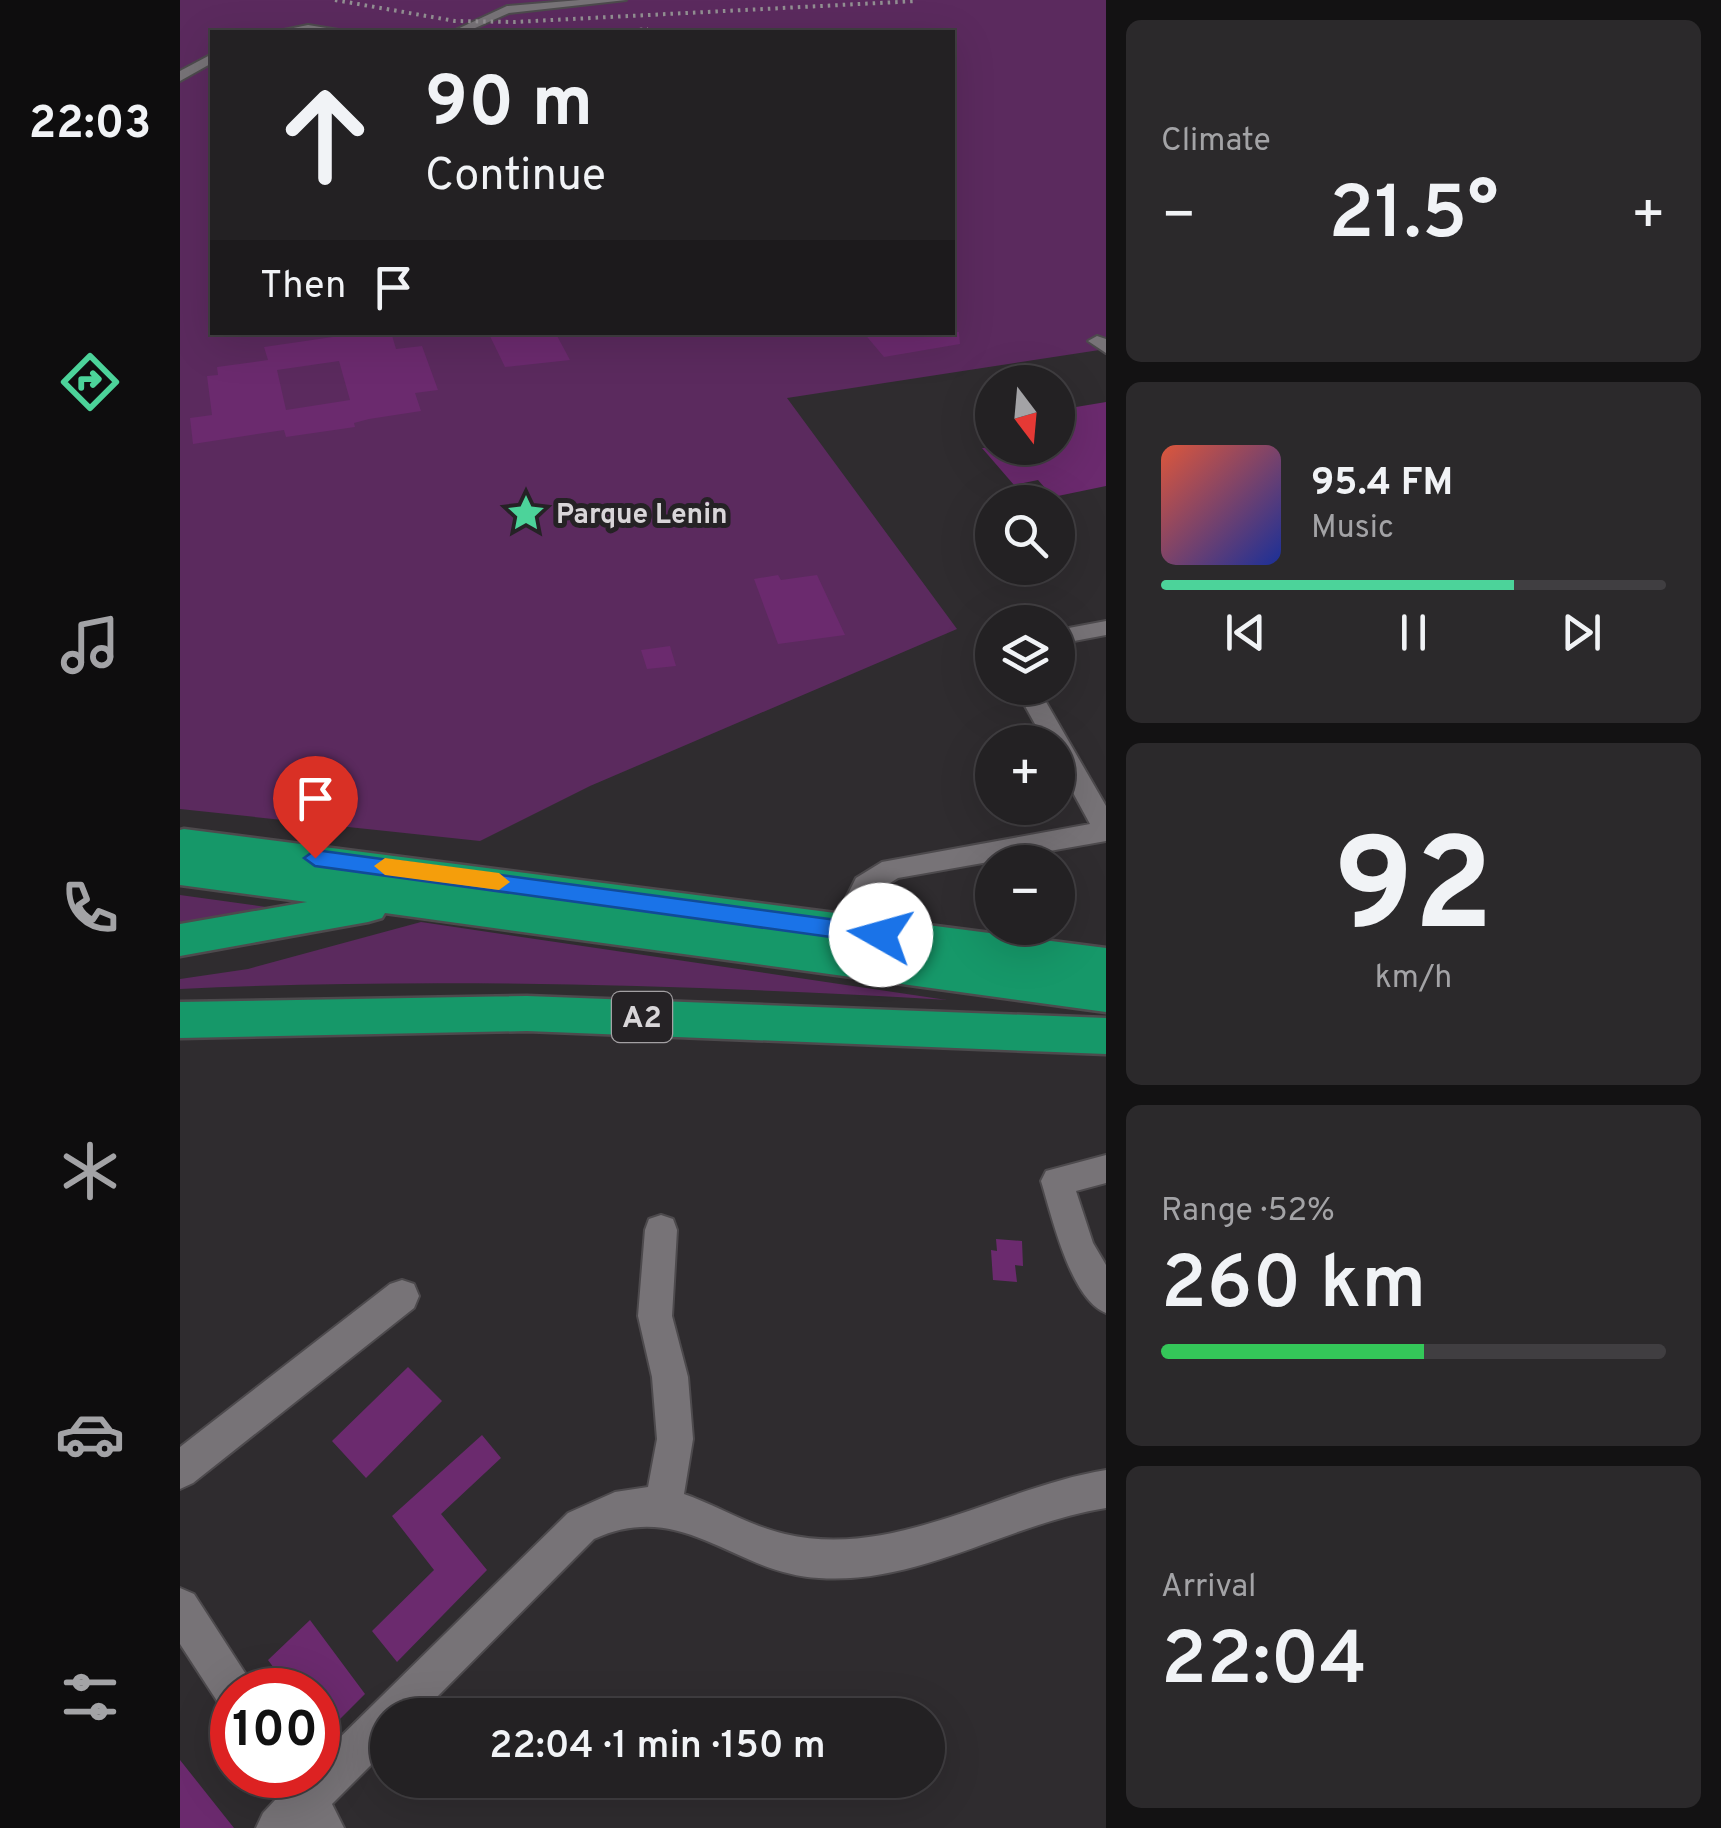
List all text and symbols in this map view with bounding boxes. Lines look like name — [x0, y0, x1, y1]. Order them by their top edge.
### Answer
text: 90 m — [425, 62, 593, 151]
icon: ahead — [260, 70, 390, 200]
text: 22:03 — [29, 97, 151, 154]
text: Climate — [1161, 122, 1271, 162]
text: Continue — [425, 149, 606, 206]
text: 21.5° — [1328, 170, 1499, 265]
text: − — [1161, 183, 1196, 253]
text: + — [1631, 183, 1666, 253]
icon: arrive — [366, 260, 421, 315]
text: Then — [260, 263, 346, 312]
icon: directions — [55, 347, 125, 417]
north arrow — [975, 365, 1075, 465]
map controls — [975, 365, 1075, 945]
text: 95.4 FM — [1311, 460, 1453, 509]
button: search — [975, 485, 1075, 585]
place icon: Parque Lenin — [505, 492, 547, 534]
place label: Parque Lenin — [556, 498, 728, 534]
text: Music — [1311, 509, 1394, 549]
button: layers — [975, 605, 1075, 705]
icon: previous — [1218, 605, 1273, 660]
icon: pause — [1386, 605, 1441, 660]
icon: next — [1554, 605, 1609, 660]
icon: music — [55, 610, 125, 680]
button: + — [975, 725, 1075, 825]
pin — [273, 756, 358, 859]
icon: arrive — [288, 771, 343, 826]
text: 92 — [1334, 811, 1493, 976]
button: − — [975, 845, 1075, 945]
icon: phone — [55, 873, 125, 943]
position arrow — [829, 883, 933, 987]
text: km/h — [1375, 959, 1452, 999]
road number: A2 — [612, 992, 672, 1042]
icon: climate — [55, 1136, 125, 1206]
text: Range · 52% — [1161, 1192, 1335, 1232]
text: 260 km — [1161, 1240, 1426, 1335]
icon: car — [55, 1399, 125, 1469]
text: Arrival — [1161, 1568, 1256, 1608]
text: 22:04 — [1161, 1616, 1367, 1711]
icon: filters — [55, 1662, 125, 1732]
speed limit sign: 100 — [210, 1668, 340, 1798]
text: 22:04 · 1 min · 150 m — [489, 1723, 826, 1772]

